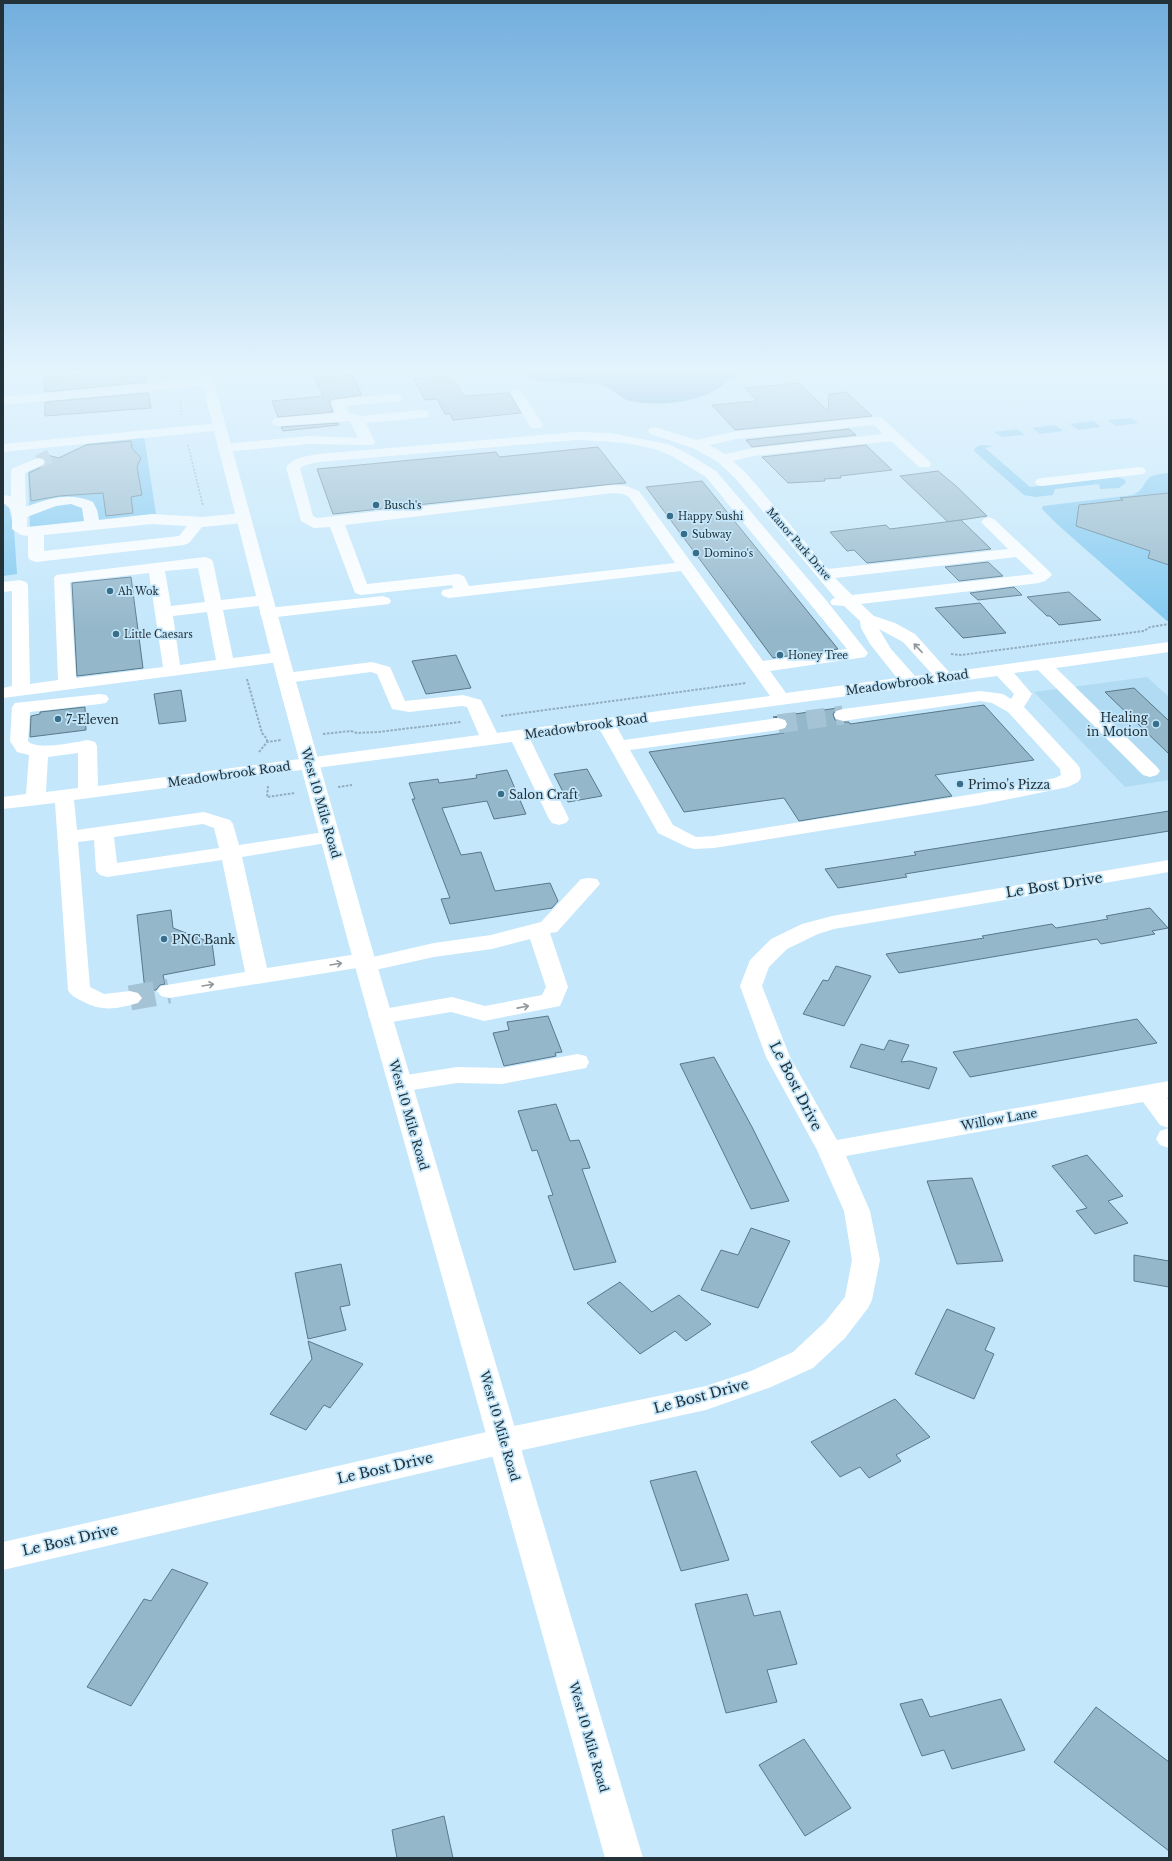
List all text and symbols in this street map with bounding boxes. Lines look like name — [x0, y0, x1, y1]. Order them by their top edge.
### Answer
place label: Busch's — [384, 499, 422, 512]
marker: Busch's — [371, 500, 381, 510]
street label: Manor Park Drive — [764, 505, 834, 583]
place label: Happy Sushi — [678, 510, 744, 523]
marker: Happy Sushi — [665, 511, 675, 521]
place label: Subway — [692, 528, 732, 541]
marker: Subway — [679, 529, 689, 539]
place label: Domino's — [704, 547, 754, 560]
marker: Domino's — [691, 548, 701, 558]
place label: Ah Wok — [117, 585, 160, 598]
marker: Ah Wok — [105, 586, 115, 596]
place label: Little Caesars — [124, 628, 193, 641]
marker: Little Caesars — [111, 629, 121, 639]
one-way arrow — [914, 643, 923, 653]
place label: Honey Tree — [788, 649, 848, 662]
marker: Honey Tree — [775, 650, 785, 660]
street label: Meadowbrook Road — [845, 666, 969, 698]
street label: Meadowbrook Road — [524, 710, 648, 742]
place label: Healing in Motion — [1087, 710, 1149, 739]
place label: 7-Eleven — [66, 712, 119, 727]
marker: 7-Eleven — [53, 714, 63, 724]
marker: Healing in Motion — [1151, 719, 1161, 729]
street label: West 10 Mile Road — [298, 745, 344, 860]
street label: Meadowbrook Road — [167, 758, 291, 790]
place label: Primo's Pizza — [968, 777, 1051, 792]
marker: Primo's Pizza — [955, 779, 965, 789]
place label: Salon Craft — [509, 787, 579, 802]
marker: Salon Craft — [496, 789, 506, 799]
street label: Le Bost Drive — [1004, 868, 1104, 902]
place label: PNC Bank — [172, 932, 236, 947]
marker: PNC Bank — [159, 934, 169, 944]
one-way arrow — [329, 960, 342, 968]
one-way arrow — [201, 981, 214, 989]
one-way arrow — [516, 1003, 529, 1011]
street label: Le Bost Drive — [766, 1038, 826, 1134]
street label: West 10 Mile Road — [386, 1057, 432, 1172]
street label: Willow Lane — [959, 1105, 1039, 1133]
street label: West 10 Mile Road — [477, 1368, 523, 1483]
street label: Le Bost Drive — [651, 1375, 751, 1417]
street label: Le Bost Drive — [335, 1448, 435, 1488]
street label: Le Bost Drive — [20, 1520, 120, 1560]
street label: West 10 Mile Road — [566, 1679, 612, 1794]

